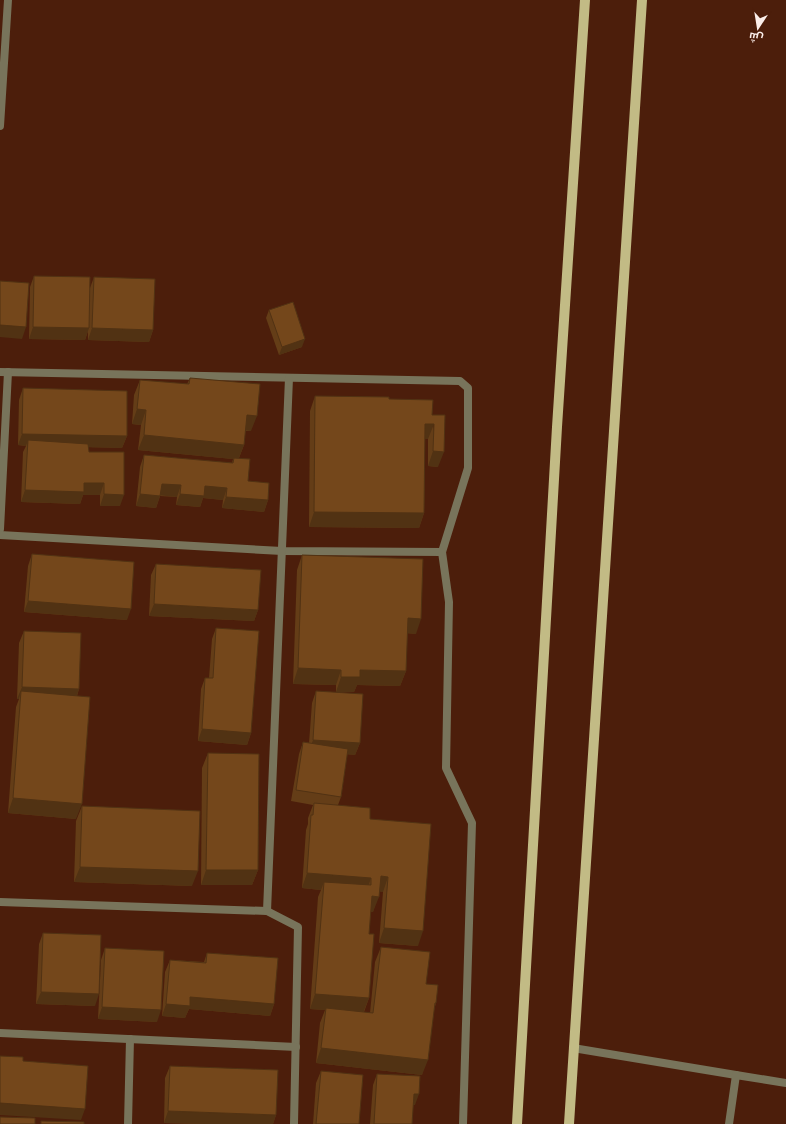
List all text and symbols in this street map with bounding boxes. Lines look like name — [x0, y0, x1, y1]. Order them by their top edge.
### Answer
north arrow — [738, 8, 778, 48]
text: ش — [748, 29, 764, 45]

